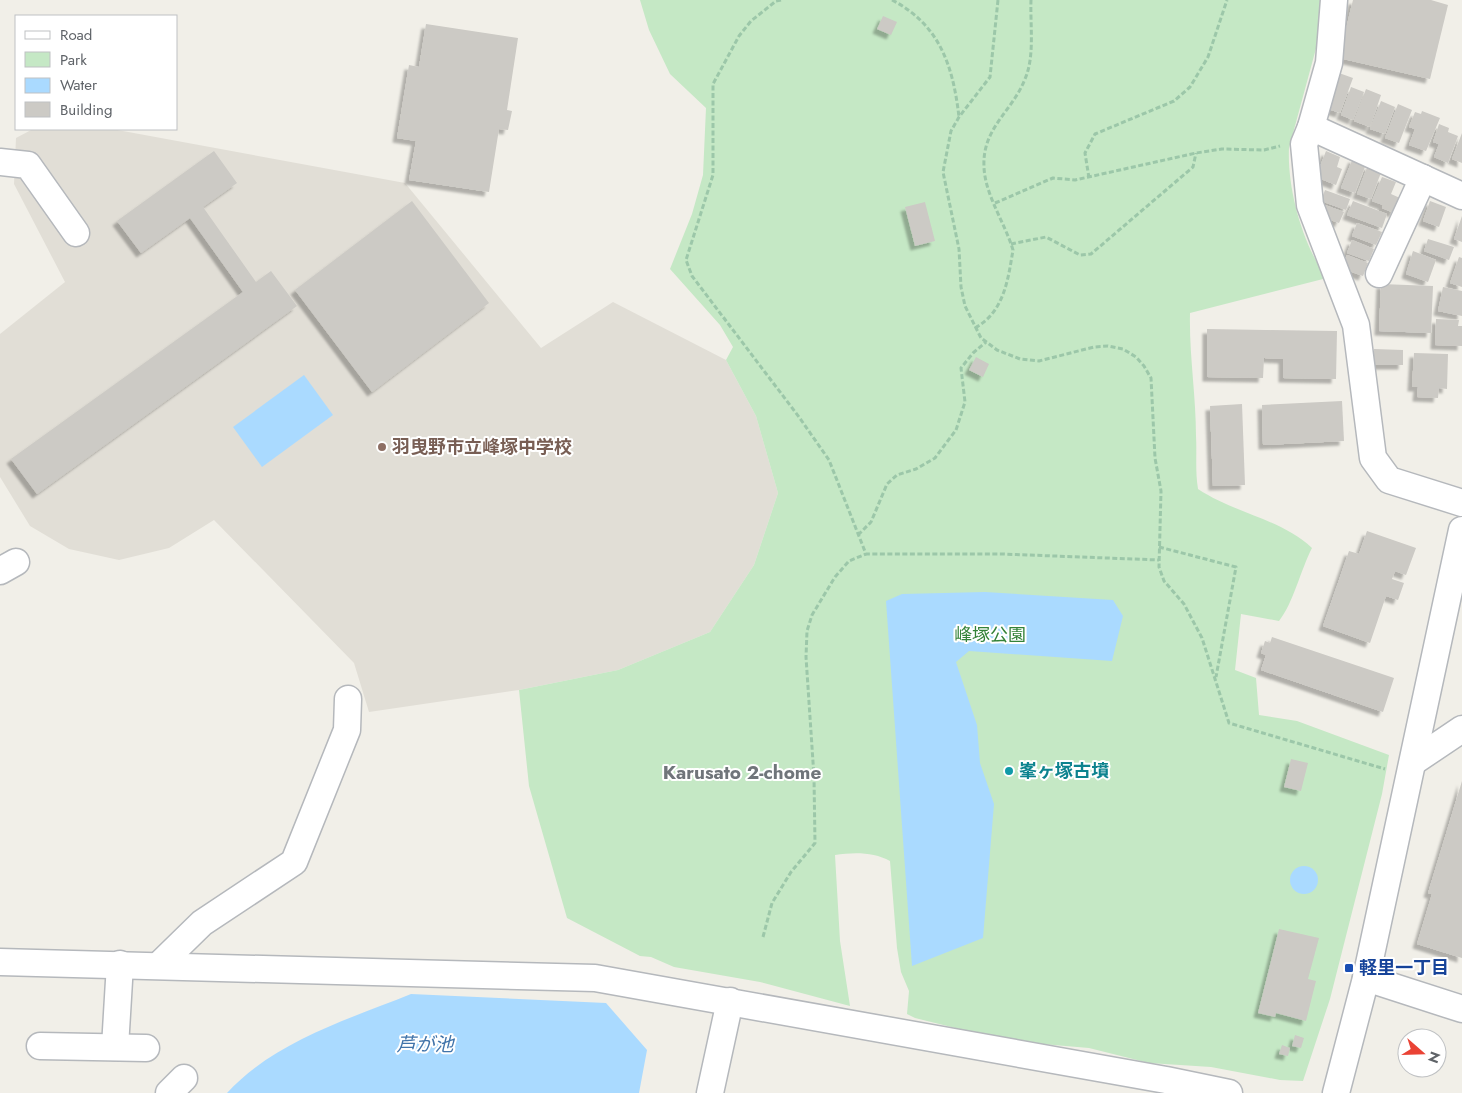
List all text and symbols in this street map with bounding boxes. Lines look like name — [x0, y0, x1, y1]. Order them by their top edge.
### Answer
legend — [15, 15, 178, 130]
text: Road — [60, 24, 92, 46]
text: Park — [60, 49, 87, 71]
text: Water — [60, 74, 98, 96]
text: Building — [60, 99, 112, 121]
place label: 羽曳野市立峰塚中学校 — [392, 434, 572, 460]
marker: 羽曳野市立峰塚中学校 — [376, 441, 388, 453]
park label: 峰塚公園 — [954, 622, 1026, 648]
place label: 峯ヶ塚古墳 — [1019, 758, 1109, 784]
district label: Karusato 2-chome — [663, 759, 821, 786]
marker: 峯ヶ塚古墳 — [1003, 765, 1015, 777]
place label: 軽里一丁目 — [1359, 955, 1449, 981]
marker: 軽里一丁目 — [1343, 962, 1355, 974]
north arrow — [1397, 1028, 1447, 1078]
water label: 芦が池 — [396, 1031, 455, 1058]
text: N — [1423, 1049, 1446, 1066]

